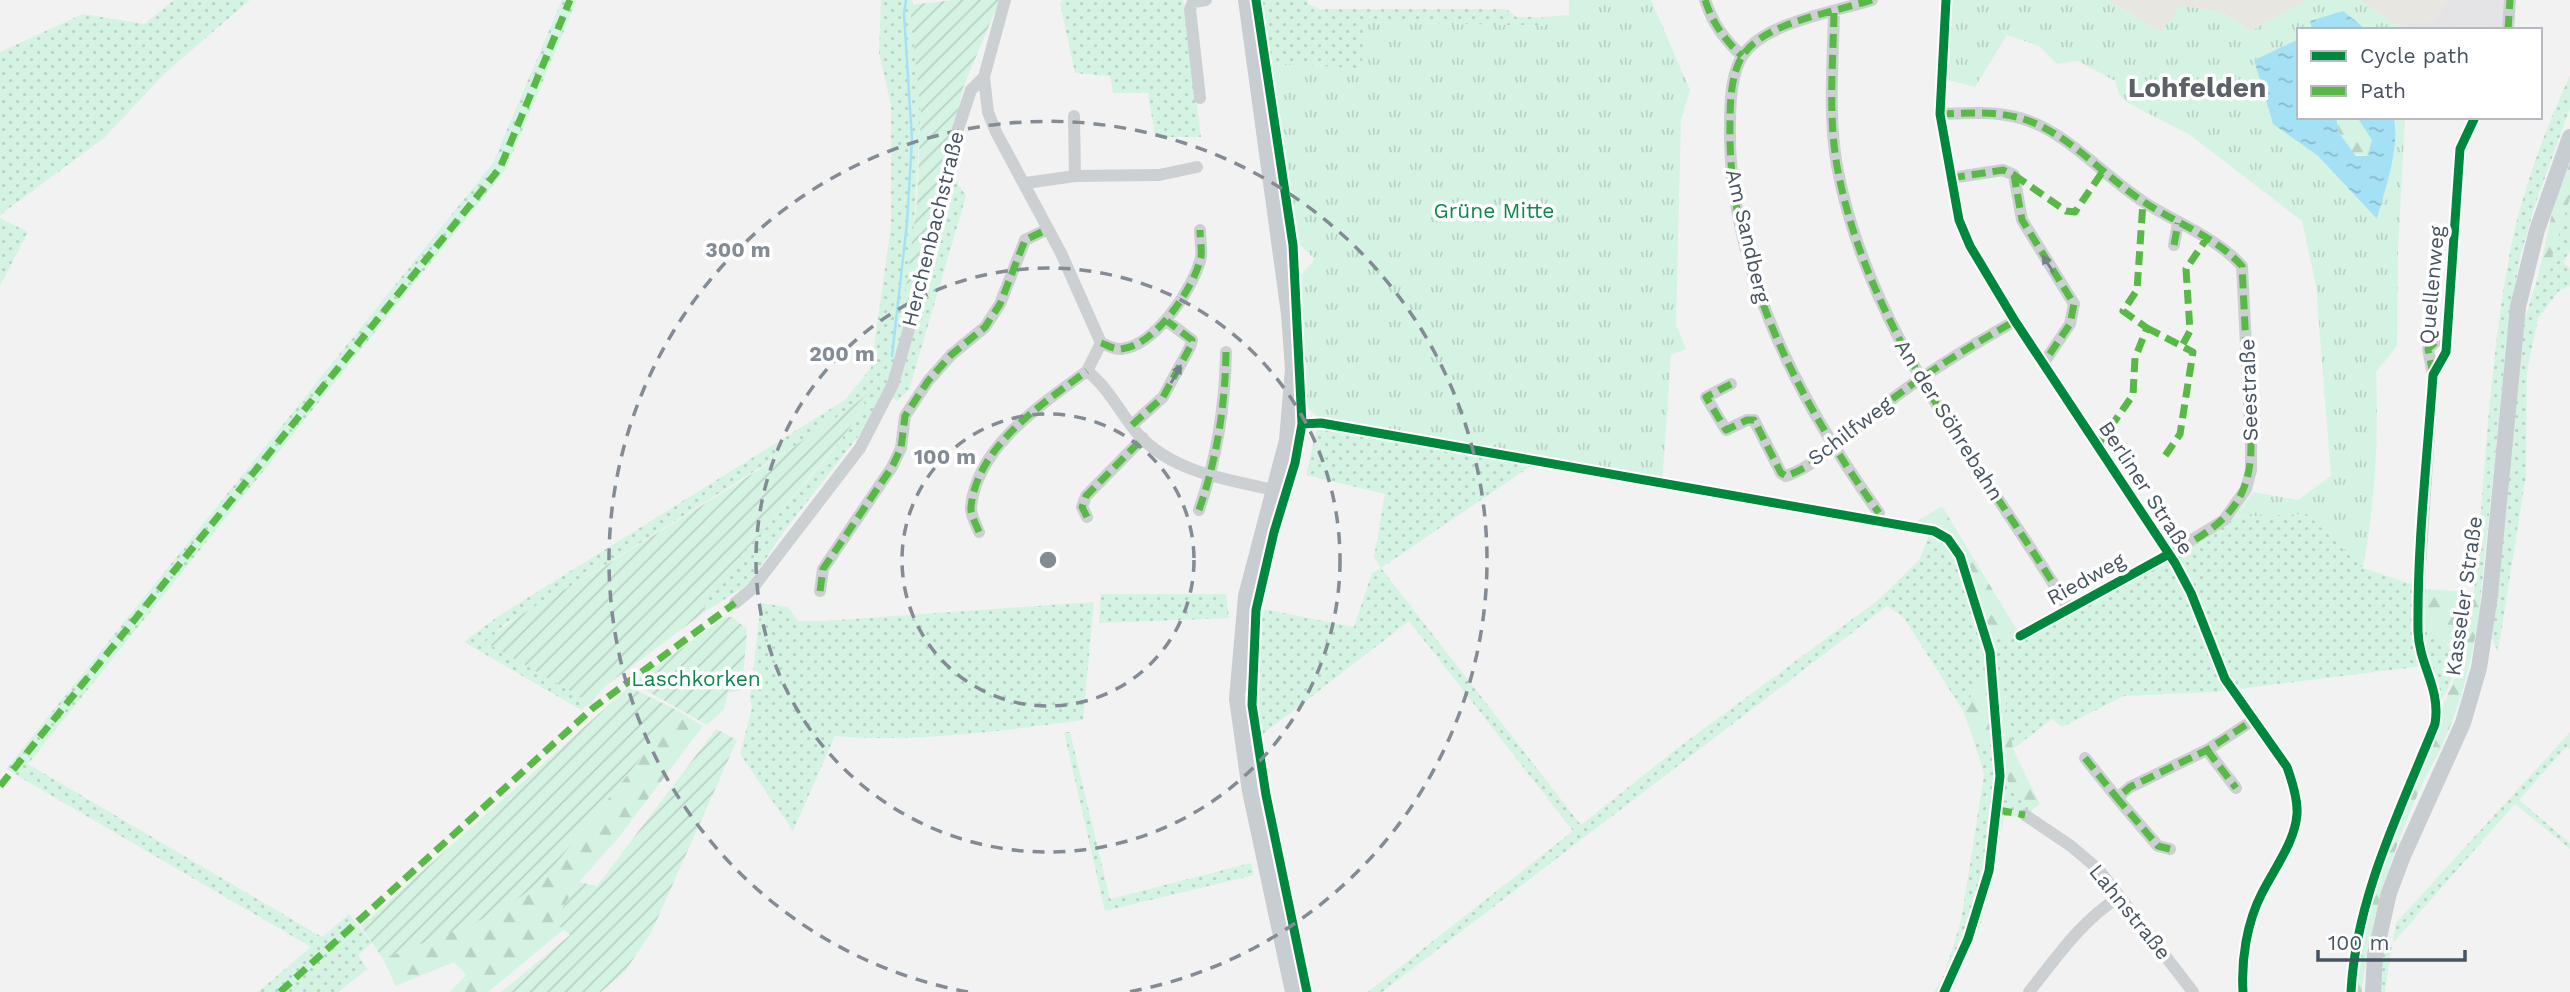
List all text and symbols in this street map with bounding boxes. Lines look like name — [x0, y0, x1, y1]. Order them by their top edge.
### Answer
legend — [2297, 28, 2542, 119]
text: Cycle path — [2360, 43, 2469, 68]
district label: Lohfelden — [2128, 71, 2266, 104]
text: Path — [2360, 78, 2406, 103]
street label: Herchenbachstraße — [896, 129, 969, 329]
street label: Am Sandberg — [1721, 166, 1776, 306]
park label: Grüne Mitte — [1434, 198, 1554, 223]
street label: Quellenweg — [2414, 224, 2449, 345]
text: 300 m — [705, 237, 771, 262]
one-way arrow — [2041, 254, 2054, 273]
street label: An der Söhrebahn — [1890, 335, 2009, 505]
street label: Seestraße — [2234, 338, 2263, 442]
text: 200 m — [809, 341, 875, 366]
one-way arrow — [1169, 364, 1181, 384]
street label: Schilfweg — [1803, 390, 1897, 470]
street label: Berliner Straße — [2094, 416, 2199, 559]
text: 100 m — [914, 444, 976, 469]
street label: Kasseler Straße — [2440, 515, 2487, 677]
street label: Riedweg — [2042, 547, 2130, 610]
centre of rings — [1036, 548, 1060, 572]
park label: Laschkorken — [631, 666, 761, 691]
street label: Lahnstraße — [2084, 859, 2176, 964]
scale bar — [2318, 918, 2465, 962]
text: 100 m — [2328, 930, 2390, 955]

